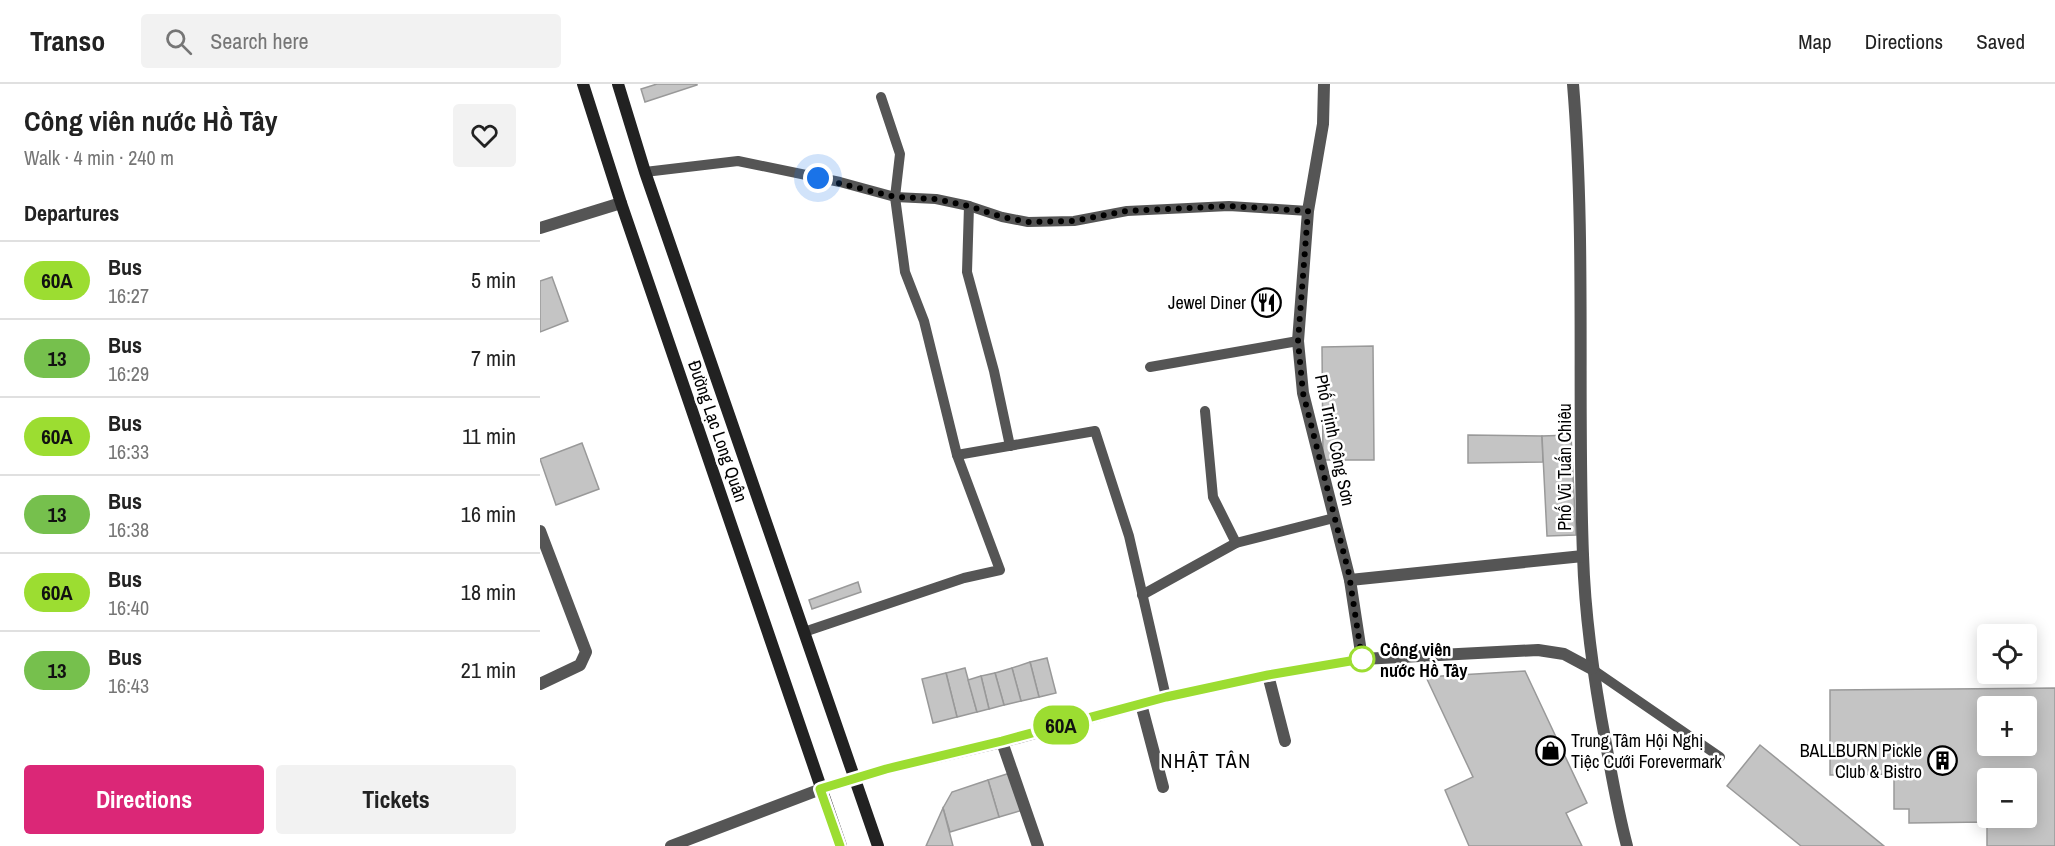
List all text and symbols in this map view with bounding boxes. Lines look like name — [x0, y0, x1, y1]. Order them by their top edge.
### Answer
search box — [141, 14, 561, 68]
text: Transo — [30, 22, 105, 60]
icon: search — [162, 25, 195, 58]
text: Search here — [210, 26, 309, 56]
text: Map — [1798, 27, 1832, 56]
text: Directions — [1865, 27, 1943, 56]
text: Saved — [1976, 27, 2025, 56]
text: Công viên nước Hồ Tây — [24, 102, 278, 140]
button: heart — [453, 104, 516, 167]
text: Walk · 4 min · 240 m — [24, 144, 174, 171]
your location — [803, 163, 833, 193]
text: Departures — [24, 198, 119, 228]
text: Bus — [108, 252, 142, 282]
text: 5 min — [471, 265, 516, 295]
text: 60A — [41, 266, 73, 295]
text: 16:27 — [108, 282, 149, 309]
restaurant icon: Jewel Diner — [1251, 286, 1283, 318]
place label: Jewel Diner — [1168, 290, 1246, 315]
text: Bus — [108, 330, 142, 360]
text: 7 min — [471, 343, 516, 373]
text: 13 — [47, 344, 67, 373]
street label: Đường Lạc Long Quân — [682, 357, 754, 505]
text: 16:29 — [108, 360, 149, 387]
street label: Phố Trịnh Công Sơn — [1309, 372, 1361, 508]
street label: Phố Vũ Tuấn Chiêu — [1552, 403, 1577, 531]
text: Bus — [108, 408, 142, 438]
text: 11 min — [462, 421, 516, 451]
text: 60A — [41, 422, 73, 451]
text: 16:33 — [108, 438, 149, 465]
text: Bus — [108, 486, 142, 516]
text: 16 min — [461, 499, 516, 529]
text: 13 — [47, 500, 67, 529]
text: 16:38 — [108, 516, 149, 543]
text: Bus — [108, 564, 142, 594]
text: 18 min — [461, 577, 516, 607]
text: 60A — [41, 578, 73, 607]
text: 16:40 — [108, 594, 149, 621]
map controls — [1977, 624, 2037, 828]
button: locate — [1977, 624, 2037, 684]
place label: Công viên nước Hồ Tây — [1380, 637, 1468, 683]
text: Bus — [108, 642, 142, 672]
marker: Công viên nước Hồ Tây — [1349, 646, 1375, 672]
text: 21 min — [461, 655, 516, 685]
text: 13 — [47, 656, 67, 685]
text: 16:43 — [108, 672, 149, 699]
button: + — [1977, 696, 2037, 756]
line badge: 60A — [1026, 706, 1096, 744]
text: 60A — [1045, 711, 1077, 740]
place label: Trung Tâm Hội Nghị Tiệc Cưới Forevermark — [1571, 728, 1722, 774]
shop icon: Trung Tâm Hội Nghị Tiệc Cưới Forevermark — [1534, 734, 1566, 766]
place label: BALLBURN Pickle Club & Bistro — [1800, 738, 1922, 784]
building icon: BALLBURN Pickle Club & Bistro — [1927, 744, 1959, 776]
district label: NHẬT TÂN — [1160, 747, 1252, 774]
button: Directions — [24, 765, 264, 834]
button: Tickets — [276, 765, 516, 834]
button: − — [1977, 768, 2037, 828]

